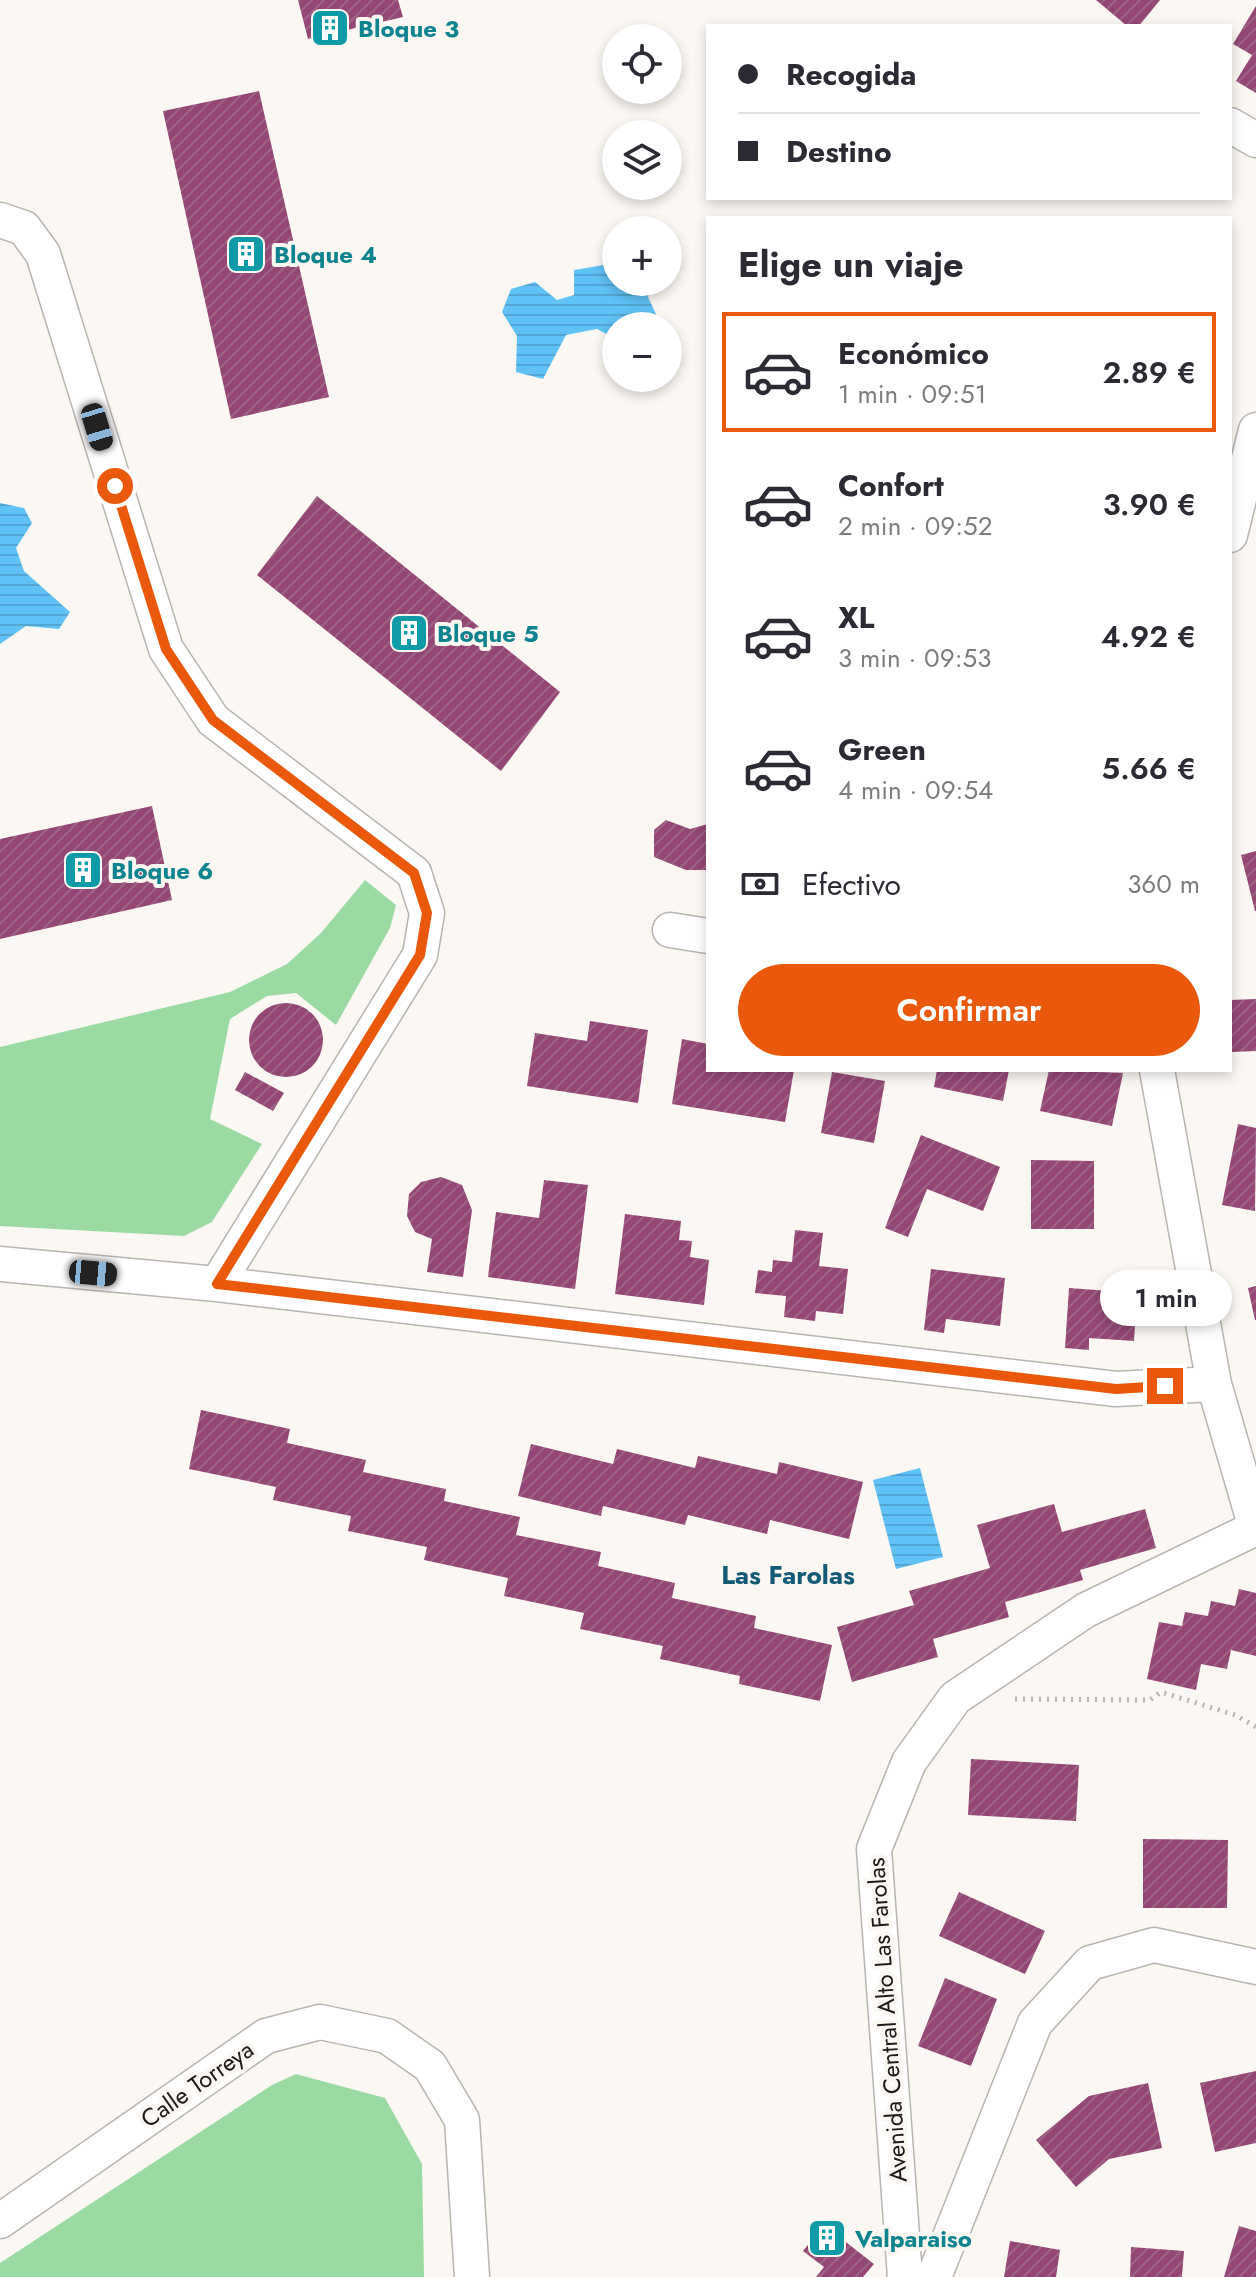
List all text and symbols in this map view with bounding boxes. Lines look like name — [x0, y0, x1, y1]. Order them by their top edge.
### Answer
building icon: Bloque 3 — [309, 7, 351, 49]
place label: Bloque 3 — [358, 11, 459, 46]
map controls — [602, 24, 682, 392]
button: locate — [602, 24, 682, 104]
text: Recogida — [786, 53, 916, 96]
button: layers — [602, 120, 682, 200]
text: Destino — [786, 130, 892, 173]
button: + — [602, 216, 682, 296]
building icon: Bloque 4 — [225, 233, 267, 275]
place label: Bloque 4 — [274, 237, 377, 272]
text: Elige un viaje — [738, 238, 964, 290]
button: − — [602, 312, 682, 392]
text: Económico — [838, 332, 989, 375]
icon: car — [742, 336, 814, 408]
text: 2.89 € — [1102, 351, 1196, 394]
text: 1 min · 09:51 — [838, 375, 986, 413]
car — [79, 401, 115, 453]
text: Confort — [838, 464, 944, 507]
route start — [97, 468, 133, 504]
icon: car — [742, 468, 814, 540]
text: 3.90 € — [1103, 483, 1196, 526]
text: 2 min · 09:52 — [838, 507, 993, 545]
text: XL — [838, 596, 874, 639]
icon: car — [742, 600, 814, 672]
building icon: Bloque 5 — [388, 612, 430, 654]
text: 4.92 € — [1101, 615, 1196, 658]
place label: Bloque 5 — [437, 616, 539, 651]
text: 3 min · 09:53 — [838, 639, 991, 677]
text: Green — [838, 728, 926, 771]
icon: car — [742, 732, 814, 804]
text: 5.66 € — [1102, 747, 1196, 790]
text: 4 min · 09:54 — [838, 771, 993, 809]
building icon: Bloque 6 — [62, 849, 104, 891]
place label: Bloque 6 — [111, 853, 213, 888]
icon: cash — [738, 862, 782, 906]
text: Efectivo — [802, 863, 901, 906]
text: 360 m — [1127, 865, 1200, 903]
button: Confirmar — [738, 964, 1200, 1056]
car — [68, 1259, 118, 1287]
callout: 1 min — [1099, 1270, 1231, 1326]
text: 1 min — [1134, 1279, 1198, 1317]
route end — [1147, 1368, 1183, 1404]
district label: Las Farolas — [721, 1556, 855, 1594]
street label: Avenida Central Alto Las Farolas — [858, 1857, 916, 2183]
street label: Calle Torreya — [133, 2032, 261, 2136]
building icon: Valparaiso — [806, 2217, 848, 2259]
place label: Valparaiso — [854, 2221, 972, 2256]

